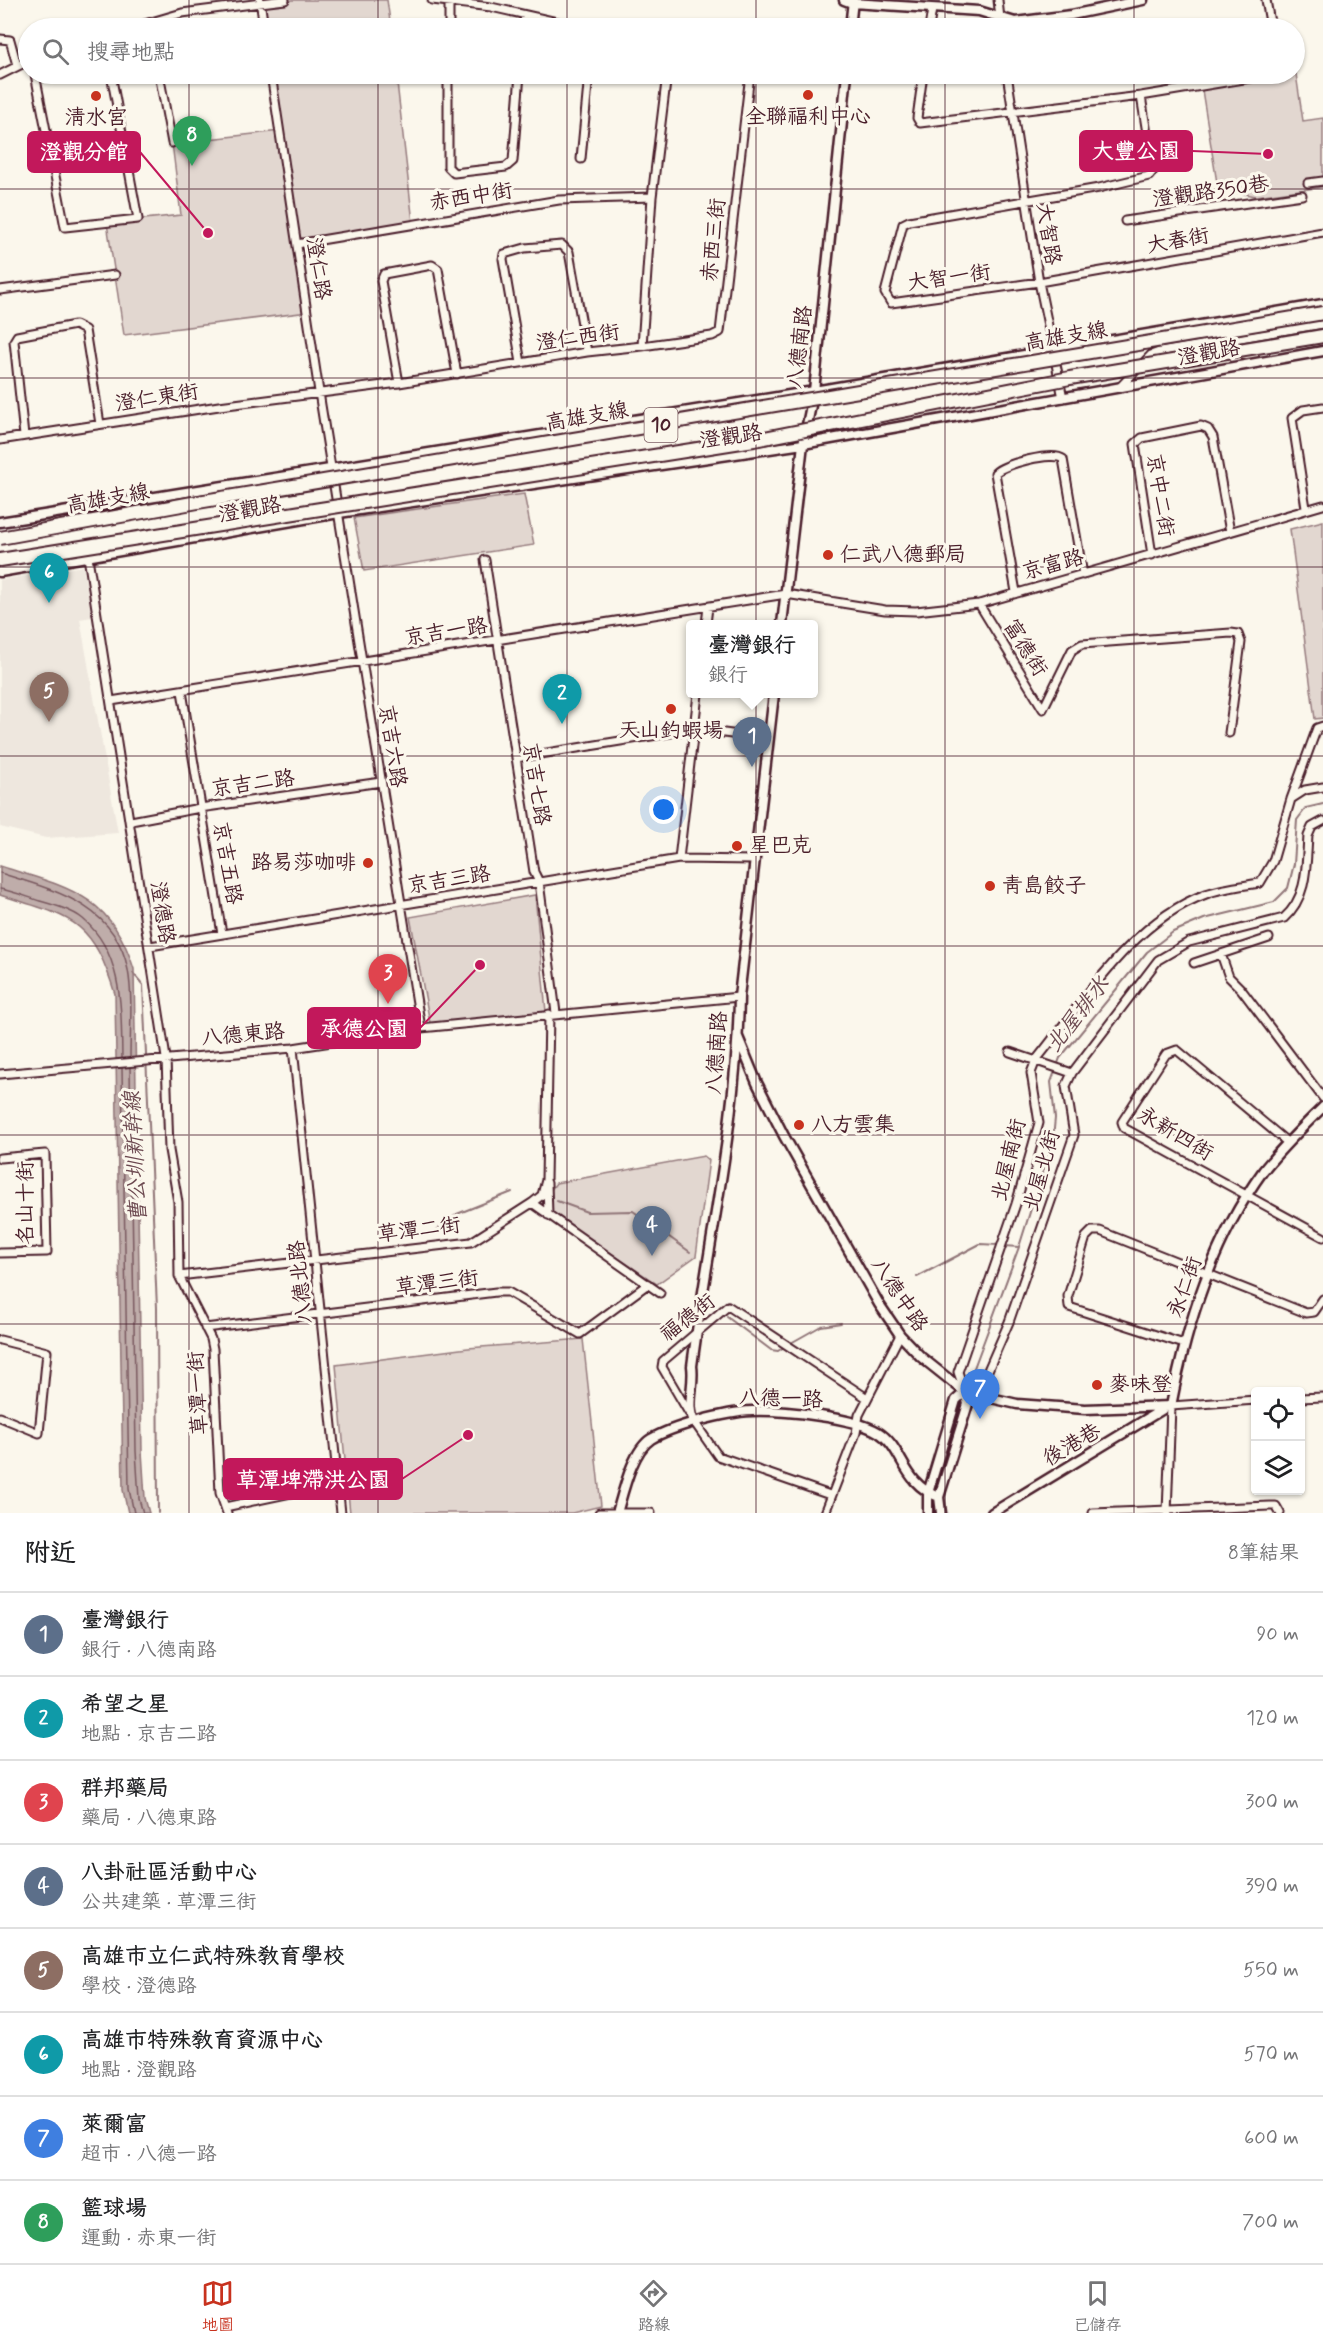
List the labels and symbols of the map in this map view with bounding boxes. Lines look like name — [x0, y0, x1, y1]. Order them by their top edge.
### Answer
marker: 全聯福利中心 — [801, 88, 815, 102]
marker: 清水宮 — [89, 89, 103, 103]
place label: 全聯福利中心 — [745, 103, 871, 131]
place label: 清水宮 — [65, 104, 128, 132]
pin: 8 — [172, 116, 212, 166]
callout: 大豐公園 — [1080, 131, 1192, 171]
callout: 澄觀分館 — [28, 132, 140, 172]
text: 大豐公園 — [1092, 138, 1180, 166]
text: 澄觀分館 — [40, 139, 128, 167]
street label: 澄觀路350巷 — [1151, 170, 1271, 214]
street label: 赤西中街 — [427, 177, 515, 217]
street label: 赤西三街 — [696, 197, 732, 283]
street label: 大智路 — [1029, 201, 1067, 267]
street label: 大春街 — [1145, 222, 1211, 260]
street label: 澄仁路 — [299, 236, 337, 302]
street label: 大智一街 — [905, 258, 993, 298]
street label: 八德南路 — [781, 304, 819, 390]
street label: 高雄支線 — [1022, 316, 1110, 358]
street label: 澄仁西街 — [534, 318, 622, 358]
street label: 澄觀路 — [1176, 334, 1242, 372]
street label: 澄仁東街 — [113, 378, 201, 418]
street label: 高雄支線 — [543, 396, 631, 438]
road number: 10 — [644, 408, 678, 442]
street label: 澄觀路 — [698, 419, 764, 455]
street label: 京中二街 — [1140, 451, 1180, 539]
street label: 高雄支線 — [64, 478, 152, 520]
street label: 澄觀路 — [217, 491, 283, 529]
place label: 仁武八德郵局 — [840, 541, 966, 569]
street label: 京富路 — [1019, 543, 1087, 587]
marker: 仁武八德郵局 — [821, 548, 835, 562]
pin: 6 — [29, 554, 68, 603]
street label: 京吉一路 — [402, 612, 490, 652]
street label: 富德街 — [996, 614, 1054, 682]
pin: 5 — [29, 672, 68, 722]
pin: 2 — [542, 674, 582, 724]
street label: 京吉六路 — [372, 702, 412, 790]
marker: 天山釣蝦場 — [664, 702, 678, 716]
place label: 天山釣蝦場 — [619, 717, 724, 745]
pin: 1 — [732, 718, 771, 767]
street label: 京吉七路 — [516, 740, 556, 828]
street label: 京吉二路 — [209, 764, 297, 804]
your location — [649, 795, 678, 824]
street label: 京吉五路 — [206, 819, 248, 907]
place label: 星巴克 — [749, 832, 812, 860]
marker: 星巴克 — [730, 839, 744, 853]
place label: 路易莎咖啡 — [251, 849, 356, 877]
marker: 路易莎咖啡 — [361, 856, 375, 870]
street label: 京吉三路 — [405, 860, 493, 900]
place label: 青島餃子 — [1002, 872, 1086, 900]
marker: 青島餃子 — [983, 879, 997, 893]
street label: 澄德路 — [143, 880, 181, 946]
pin: 3 — [368, 954, 408, 1004]
water label: 北屋排水 — [1040, 971, 1117, 1058]
callout: 承德公園 — [308, 1008, 420, 1048]
street label: 八德南路 — [700, 1010, 734, 1096]
text: 承德公園 — [320, 1016, 408, 1044]
street label: 八德東路 — [200, 1017, 286, 1053]
water label: 曹公圳新幹線 — [119, 1089, 153, 1224]
street label: 永新四街 — [1132, 1100, 1218, 1168]
place label: 八方雲集 — [811, 1111, 895, 1139]
street label: 北屋南街 — [985, 1116, 1033, 1204]
marker: 八方雲集 — [792, 1118, 806, 1132]
street label: 北屋北街 — [1017, 1127, 1067, 1215]
street label: 名山十街 — [12, 1161, 40, 1245]
pin: 4 — [632, 1206, 672, 1256]
street label: 草潭二街 — [376, 1211, 462, 1249]
street label: 八德北路 — [283, 1239, 319, 1325]
street label: 八德中路 — [864, 1252, 934, 1338]
street label: 永仁街 — [1161, 1253, 1209, 1321]
street label: 草潭三街 — [394, 1264, 480, 1302]
street label: 福德街 — [655, 1288, 721, 1348]
street label: 草潭一街 — [182, 1350, 214, 1436]
pin: 7 — [960, 1370, 1000, 1419]
place label: 麥味登 — [1109, 1371, 1172, 1399]
marker: 麥味登 — [1090, 1378, 1104, 1392]
street label: 八德一路 — [739, 1384, 823, 1414]
street label: 後港巷 — [1038, 1417, 1106, 1473]
callout: 草潭埤滯洪公園 — [224, 1459, 402, 1499]
text: 草潭埤滯洪公園 — [236, 1467, 390, 1495]

